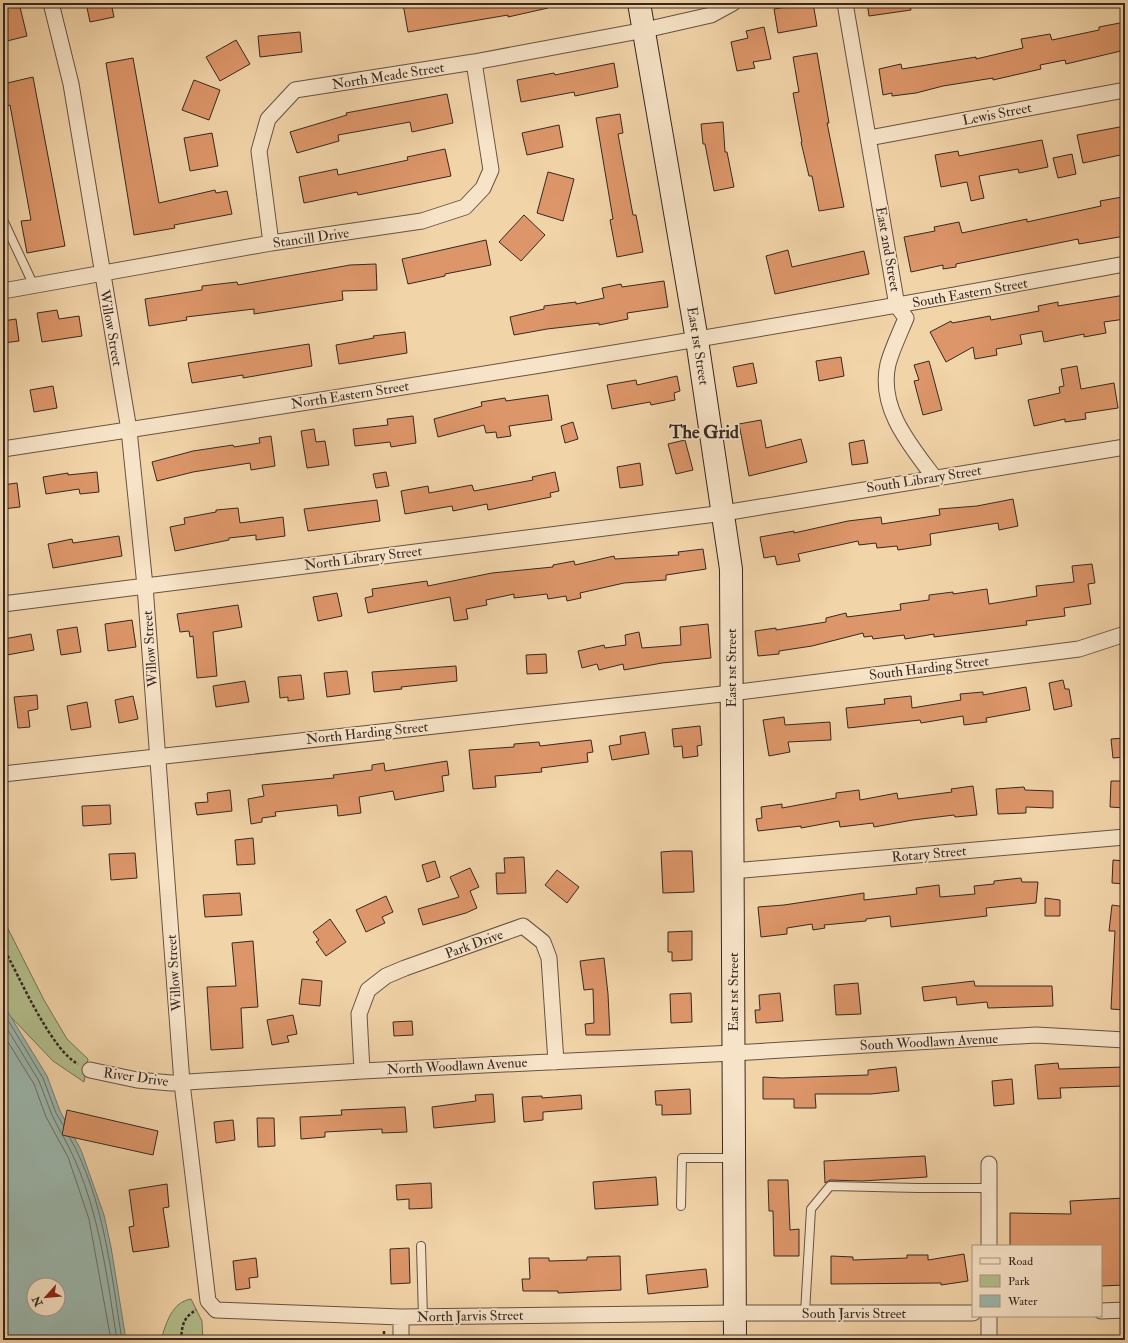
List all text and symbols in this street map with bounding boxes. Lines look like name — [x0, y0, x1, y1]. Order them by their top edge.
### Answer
street label: North Meade Street — [331, 59, 446, 93]
street label: Lewis Street — [961, 99, 1033, 129]
street label: East 2nd Street — [872, 205, 904, 293]
street label: Stancill Drive — [272, 224, 350, 252]
street label: South Eastern Street — [911, 274, 1029, 312]
street label: Willow Street — [96, 288, 126, 368]
street label: East 1st Street — [683, 306, 713, 387]
street label: North Eastern Street — [290, 377, 411, 413]
district label: The Grid — [668, 421, 739, 444]
street label: South Library Street — [865, 461, 983, 497]
street label: North Library Street — [303, 542, 423, 575]
street label: Willow Street — [139, 610, 161, 689]
street label: East 1st Street — [723, 628, 740, 708]
street label: South Harding Street — [868, 652, 990, 684]
street label: North Harding Street — [305, 718, 429, 748]
street label: Rotary Street — [891, 842, 968, 867]
street label: Park Drive — [443, 926, 505, 962]
street label: Willow Street — [163, 934, 185, 1013]
street label: East 1st Street — [725, 952, 742, 1032]
street label: South Woodlawn Avenue — [859, 1030, 999, 1054]
street label: North Woodlawn Avenue — [386, 1054, 528, 1078]
street label: River Drive — [102, 1064, 170, 1090]
legend — [972, 1245, 1102, 1317]
text: Road — [1008, 1254, 1033, 1269]
text: Park — [1008, 1274, 1030, 1289]
north arrow — [26, 1277, 66, 1317]
text: N — [29, 1293, 46, 1310]
text: Water — [1007, 1294, 1038, 1309]
street label: South Jarvis Street — [802, 1305, 907, 1322]
street label: North Jarvis Street — [417, 1307, 524, 1325]

